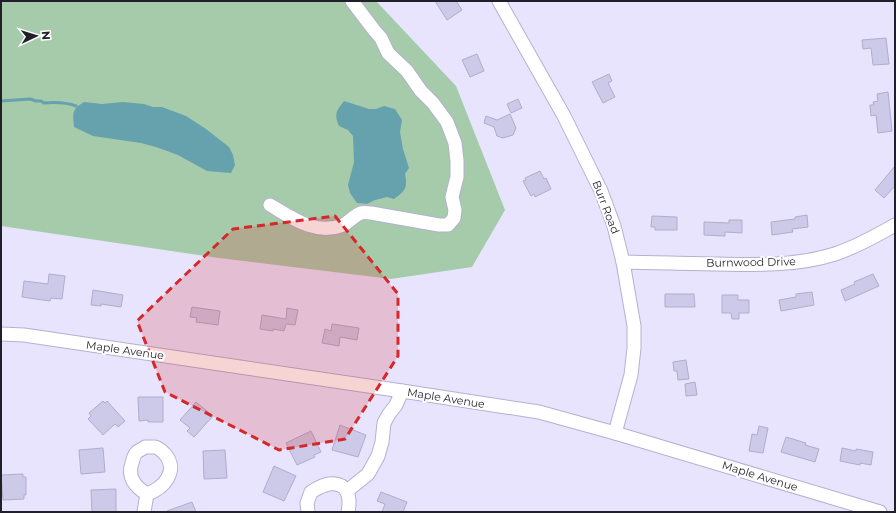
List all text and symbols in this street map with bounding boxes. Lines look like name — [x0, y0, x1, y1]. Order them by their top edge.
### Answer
north arrow — [16, 16, 56, 56]
text: N — [39, 30, 53, 40]
street label: Burr Road — [589, 178, 623, 236]
street label: Burnwood Drive — [706, 254, 796, 270]
street label: Maple Avenue — [85, 338, 165, 362]
street label: Maple Avenue — [406, 385, 486, 411]
street label: Maple Avenue — [720, 458, 800, 494]

